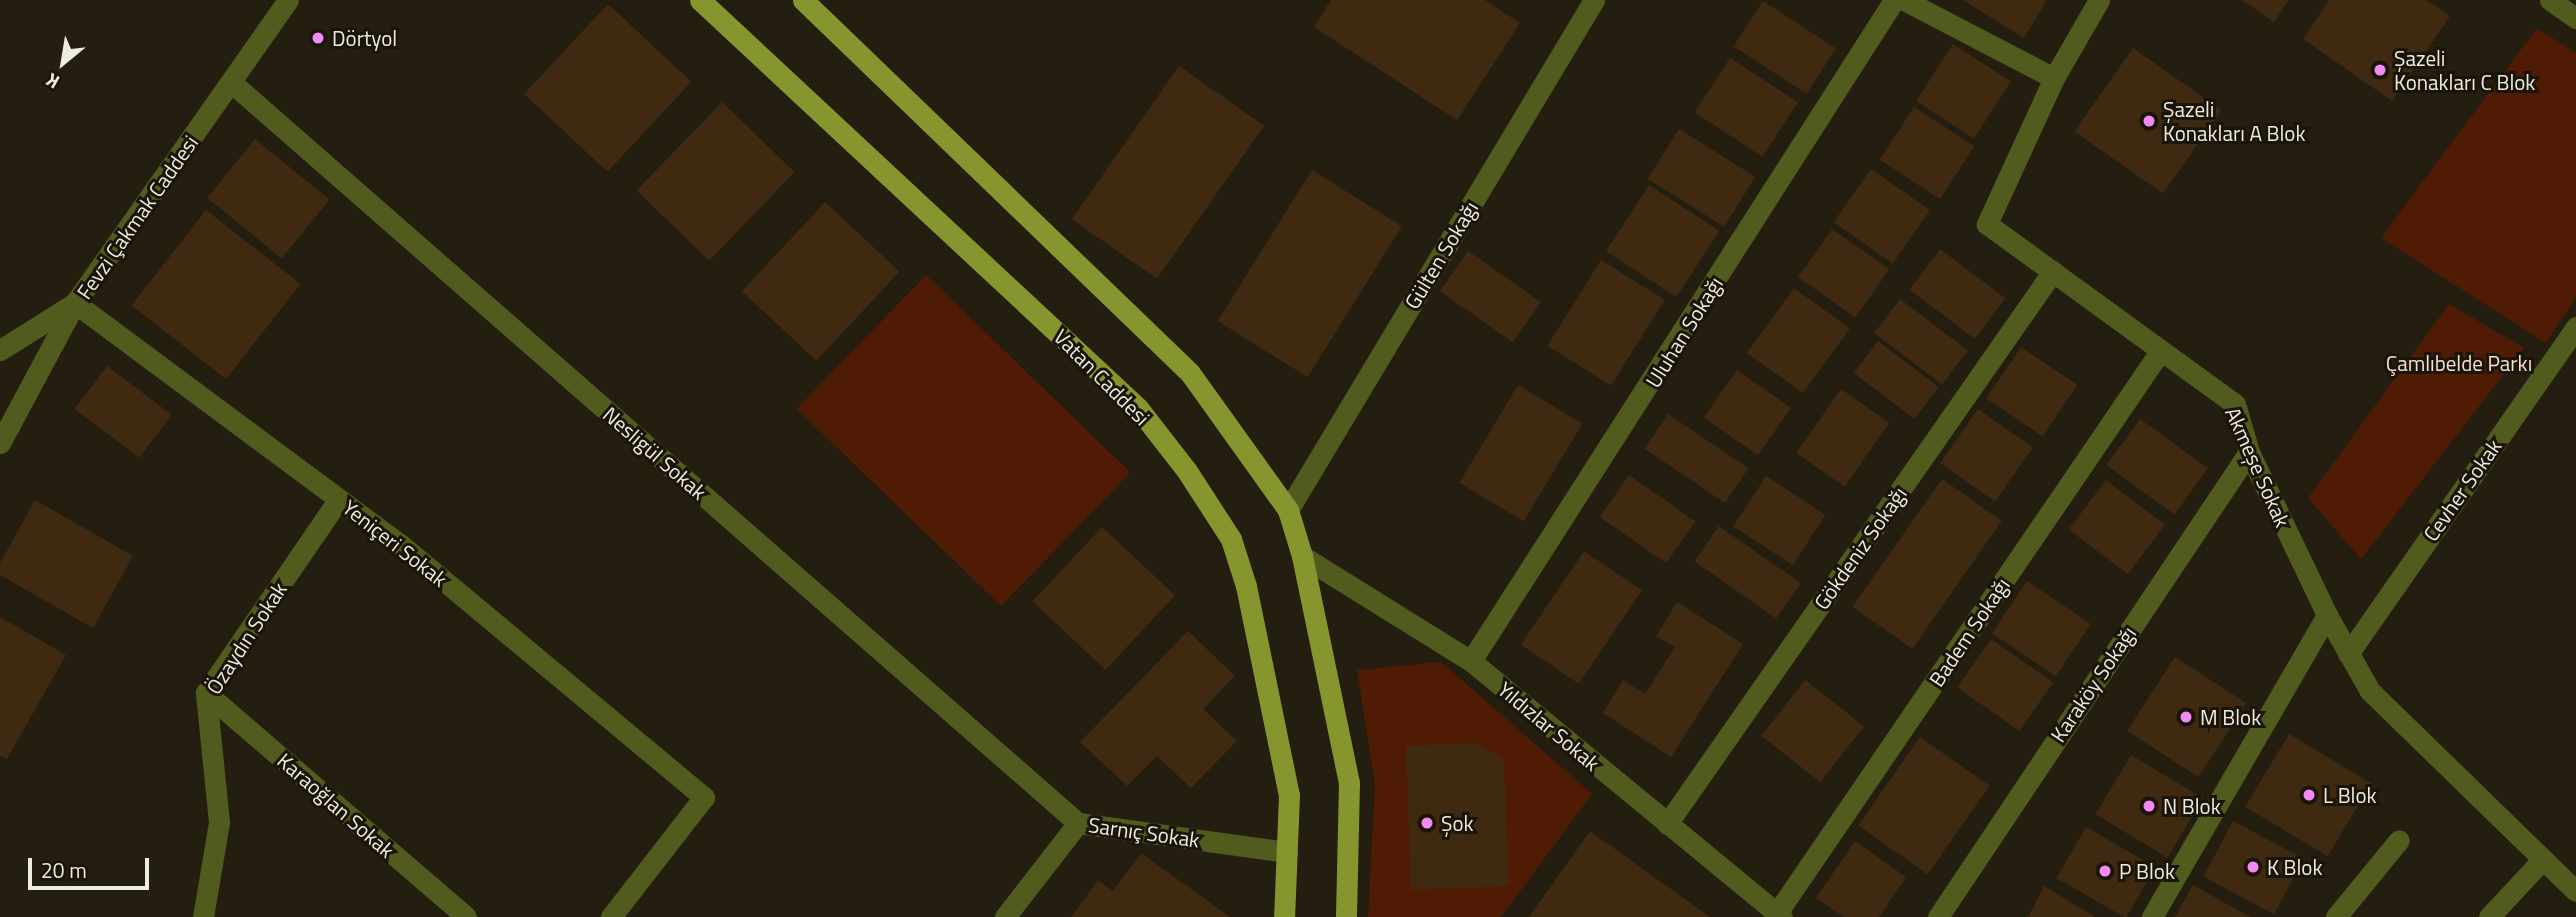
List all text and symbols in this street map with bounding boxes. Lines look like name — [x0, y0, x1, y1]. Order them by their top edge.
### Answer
place label: Dörtyol — [332, 25, 397, 51]
north arrow — [28, 28, 98, 98]
marker: Dörtyol — [310, 30, 326, 46]
place label: Şazeli Konakları C Blok — [2394, 45, 2535, 95]
marker: Şazeli Konakları C Blok — [2372, 62, 2388, 78]
text: K — [40, 66, 64, 97]
place label: Şazeli Konakları A Blok — [2163, 96, 2306, 146]
marker: Şazeli Konakları A Blok — [2141, 113, 2157, 129]
street label: Fevzi Çakmak Caddesi — [71, 130, 203, 304]
street label: Gülten Sokağı — [1399, 197, 1483, 313]
street label: Uluhan Sokağı — [1640, 272, 1728, 392]
street label: Vatan Caddesi — [1049, 324, 1155, 430]
park label: Çamlıbelde Parkı — [2386, 350, 2532, 376]
street label: Nesligül Sokak — [598, 401, 712, 505]
street label: Akmeşe Sokak — [2220, 403, 2296, 531]
street label: Cevher Sokak — [2418, 434, 2506, 546]
street label: Gökdeniz Sokağı — [1808, 482, 1912, 614]
street label: Yeniçeri Sokak — [338, 494, 452, 592]
street label: Badem Sokağı — [1923, 573, 2015, 691]
street label: Özaydın Sokak — [200, 577, 292, 699]
street label: Karaköy Sokağı — [2045, 621, 2141, 747]
street label: Yıldızlar Sokak — [1493, 676, 1605, 776]
place label: M Blok — [2200, 704, 2261, 730]
marker: M Blok — [2178, 709, 2194, 725]
street label: Karaoğlan Sokak — [272, 747, 400, 863]
place label: L Blok — [2323, 782, 2377, 808]
marker: L Blok — [2301, 787, 2317, 803]
place label: N Blok — [2163, 793, 2221, 819]
marker: N Blok — [2141, 798, 2157, 814]
place label: Şok — [1441, 810, 1474, 836]
street label: Sarnıç Sokak — [1087, 812, 1201, 852]
marker: Şok — [1419, 815, 1435, 831]
scale bar — [32, 844, 152, 888]
text: 20 m — [41, 854, 87, 886]
place label: K Blok — [2267, 854, 2323, 880]
place label: P Blok — [2119, 858, 2175, 884]
marker: K Blok — [2245, 859, 2261, 875]
marker: P Blok — [2097, 863, 2113, 879]

